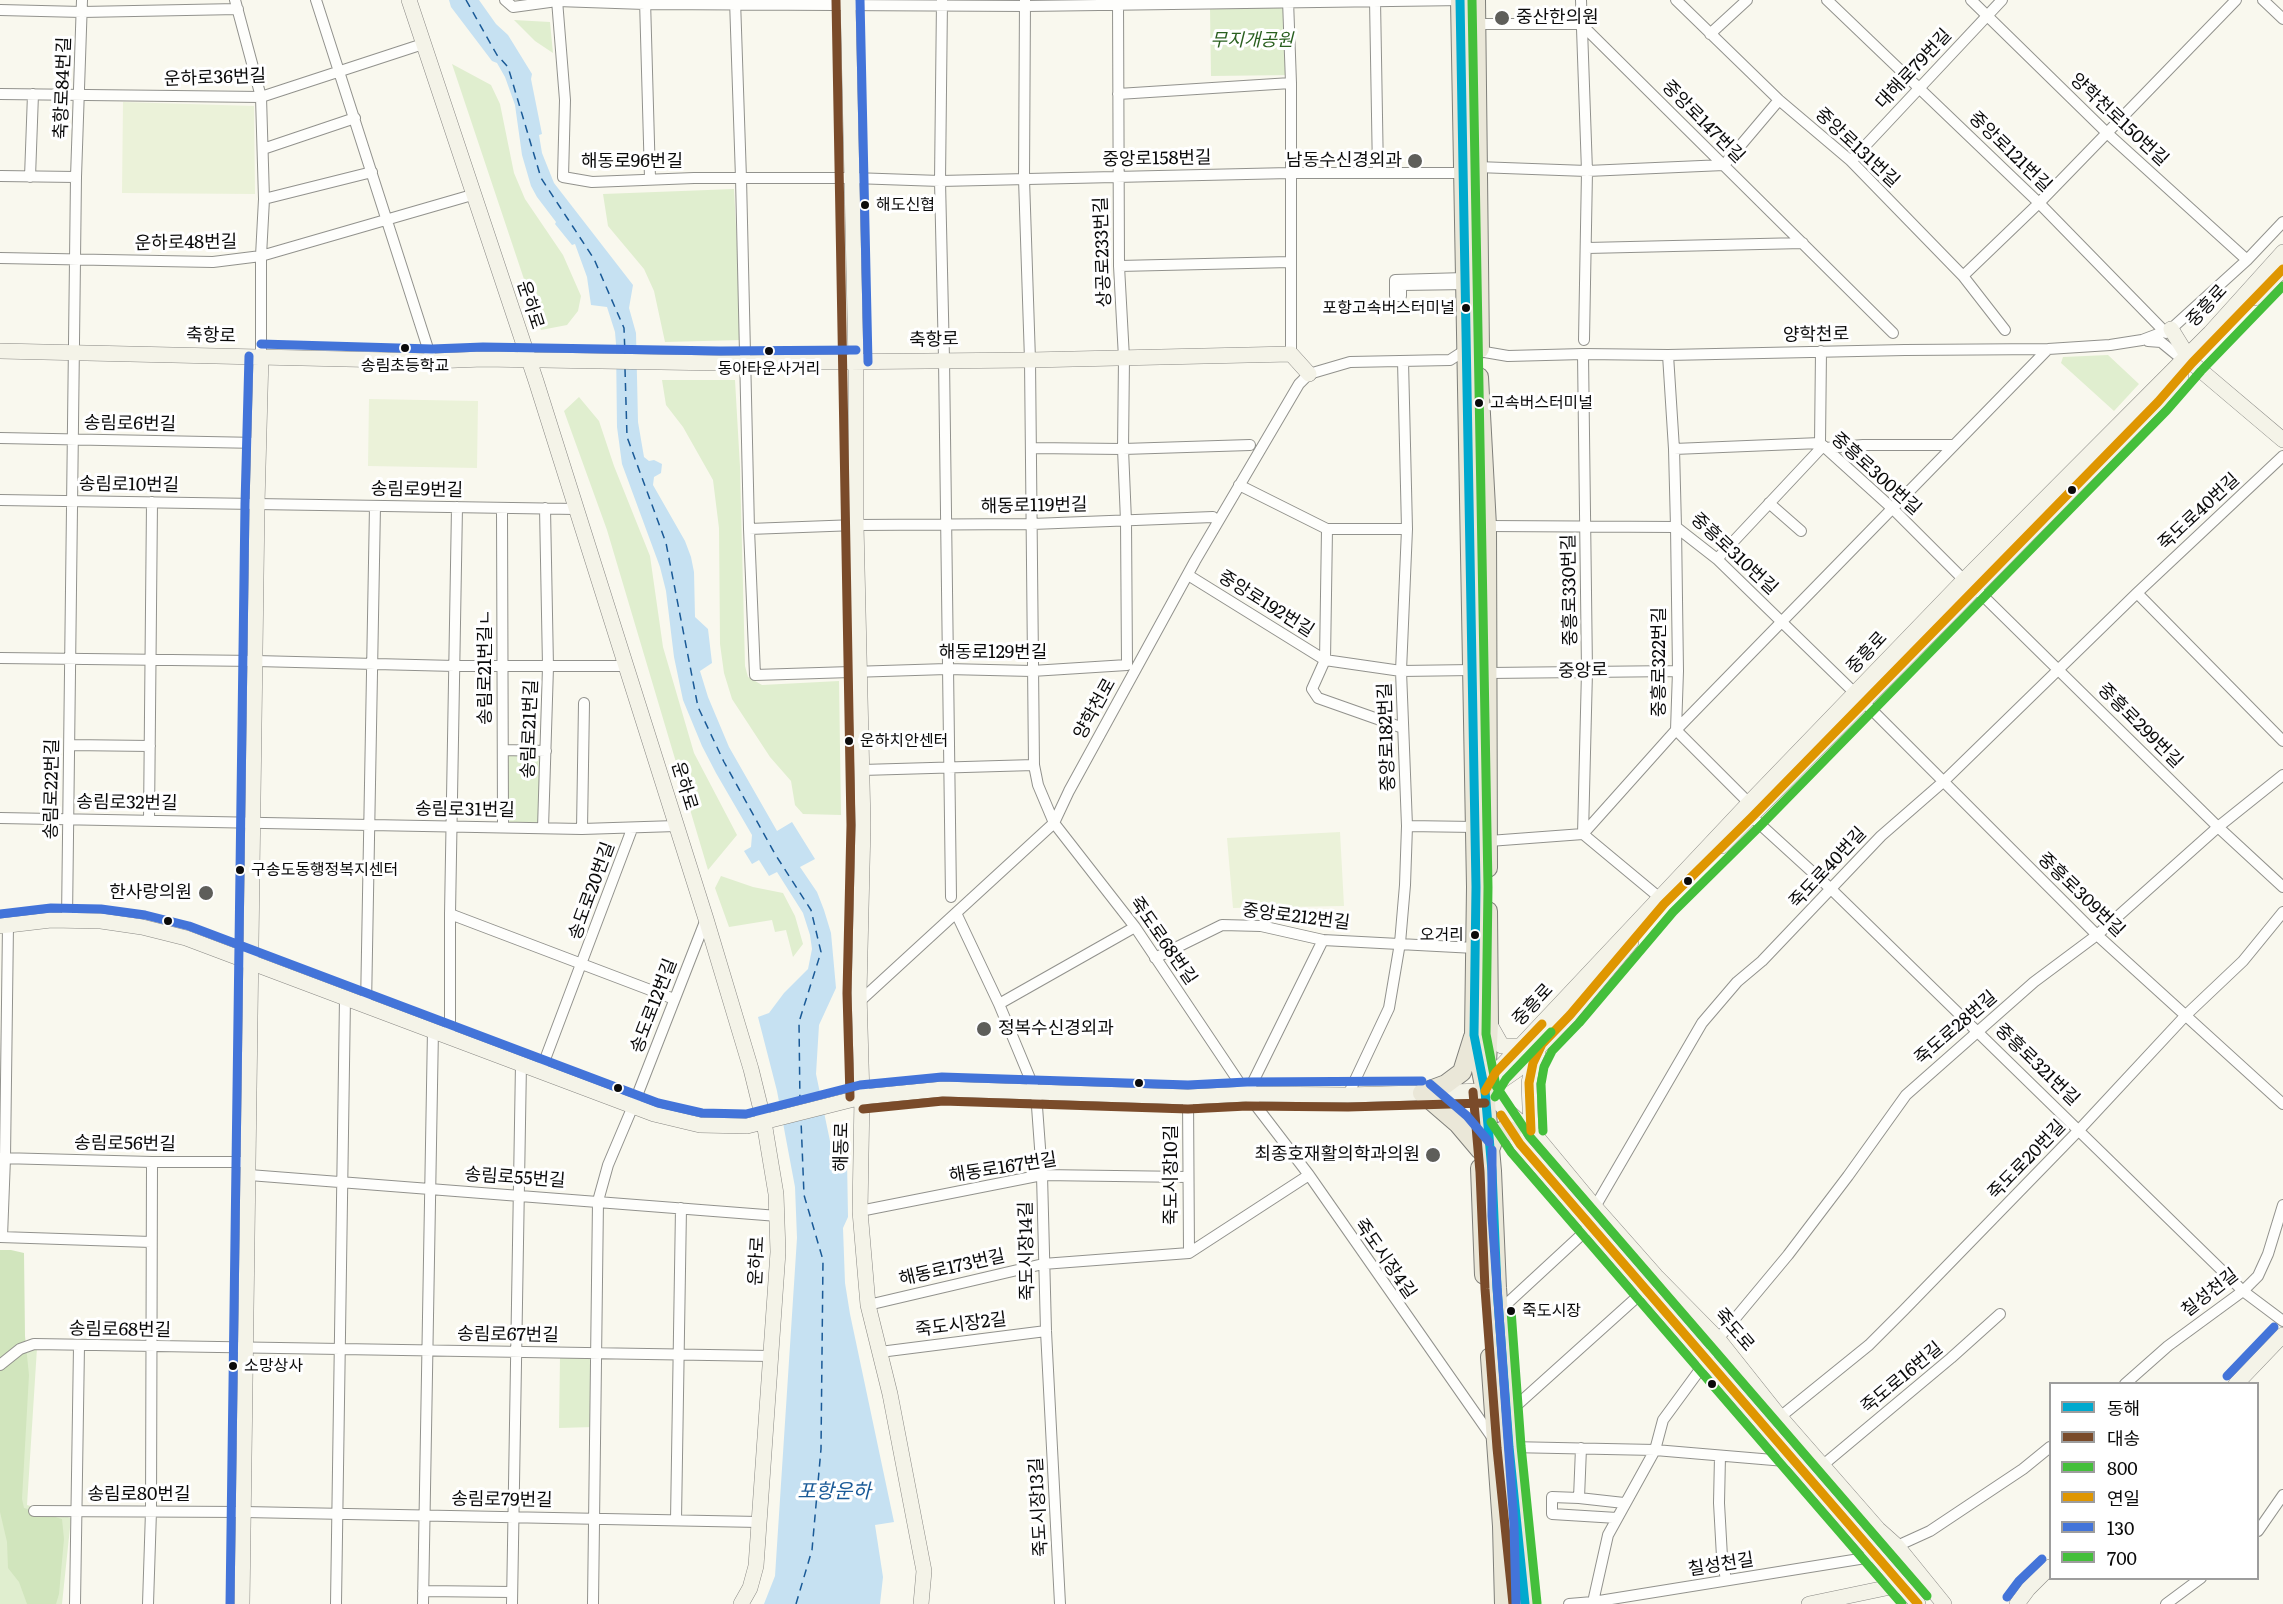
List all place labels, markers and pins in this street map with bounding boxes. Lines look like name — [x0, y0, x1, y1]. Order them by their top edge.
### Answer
place label: 중산한의원 — [1516, 7, 1599, 29]
marker: 중산한의원 — [1493, 9, 1511, 27]
place label: 남동수신경외과 — [1286, 150, 1402, 172]
marker: 남동수신경외과 — [1406, 152, 1424, 170]
place label: 해도신협 — [876, 195, 935, 215]
marker: 해도신협 — [859, 199, 871, 211]
place label: 포항고속버스터미널 — [1323, 298, 1455, 318]
marker: 포항고속버스터미널 — [1460, 302, 1472, 314]
marker: 송림초등학교 — [399, 342, 411, 354]
marker: 동아타운사거리 — [763, 345, 775, 357]
place label: 송림초등학교 — [361, 356, 449, 376]
place label: 동아타운사거리 — [717, 359, 821, 379]
place label: 고속버스터미널 — [1490, 393, 1593, 413]
marker: 고속버스터미널 — [1473, 397, 1485, 409]
unlabelled marker — [2066, 484, 2078, 496]
place label: 운하치안센터 — [860, 731, 948, 751]
marker: 운하치안센터 — [843, 735, 855, 747]
place label: 구송도동행정복지센터 — [251, 860, 398, 880]
marker: 구송도동행정복지센터 — [234, 864, 246, 876]
unlabelled marker — [1682, 875, 1694, 887]
place label: 한사랑의원 — [109, 882, 192, 904]
marker: 한사랑의원 — [197, 884, 215, 902]
unlabelled marker — [162, 915, 174, 927]
place label: 오거리 — [1420, 925, 1464, 945]
marker: 오거리 — [1469, 929, 1481, 941]
place label: 정복수신경외과 — [998, 1018, 1114, 1040]
marker: 정복수신경외과 — [975, 1020, 993, 1038]
unlabelled marker — [1133, 1077, 1145, 1089]
unlabelled marker — [612, 1082, 624, 1094]
place label: 최종호재활의학과의원 — [1254, 1144, 1420, 1166]
marker: 최종호재활의학과의원 — [1424, 1146, 1442, 1164]
place label: 죽도시장 — [1522, 1301, 1581, 1321]
marker: 죽도시장 — [1505, 1305, 1517, 1317]
place label: 소망상사 — [244, 1356, 303, 1376]
marker: 소망상사 — [227, 1360, 239, 1372]
unlabelled marker — [1706, 1378, 1718, 1390]

